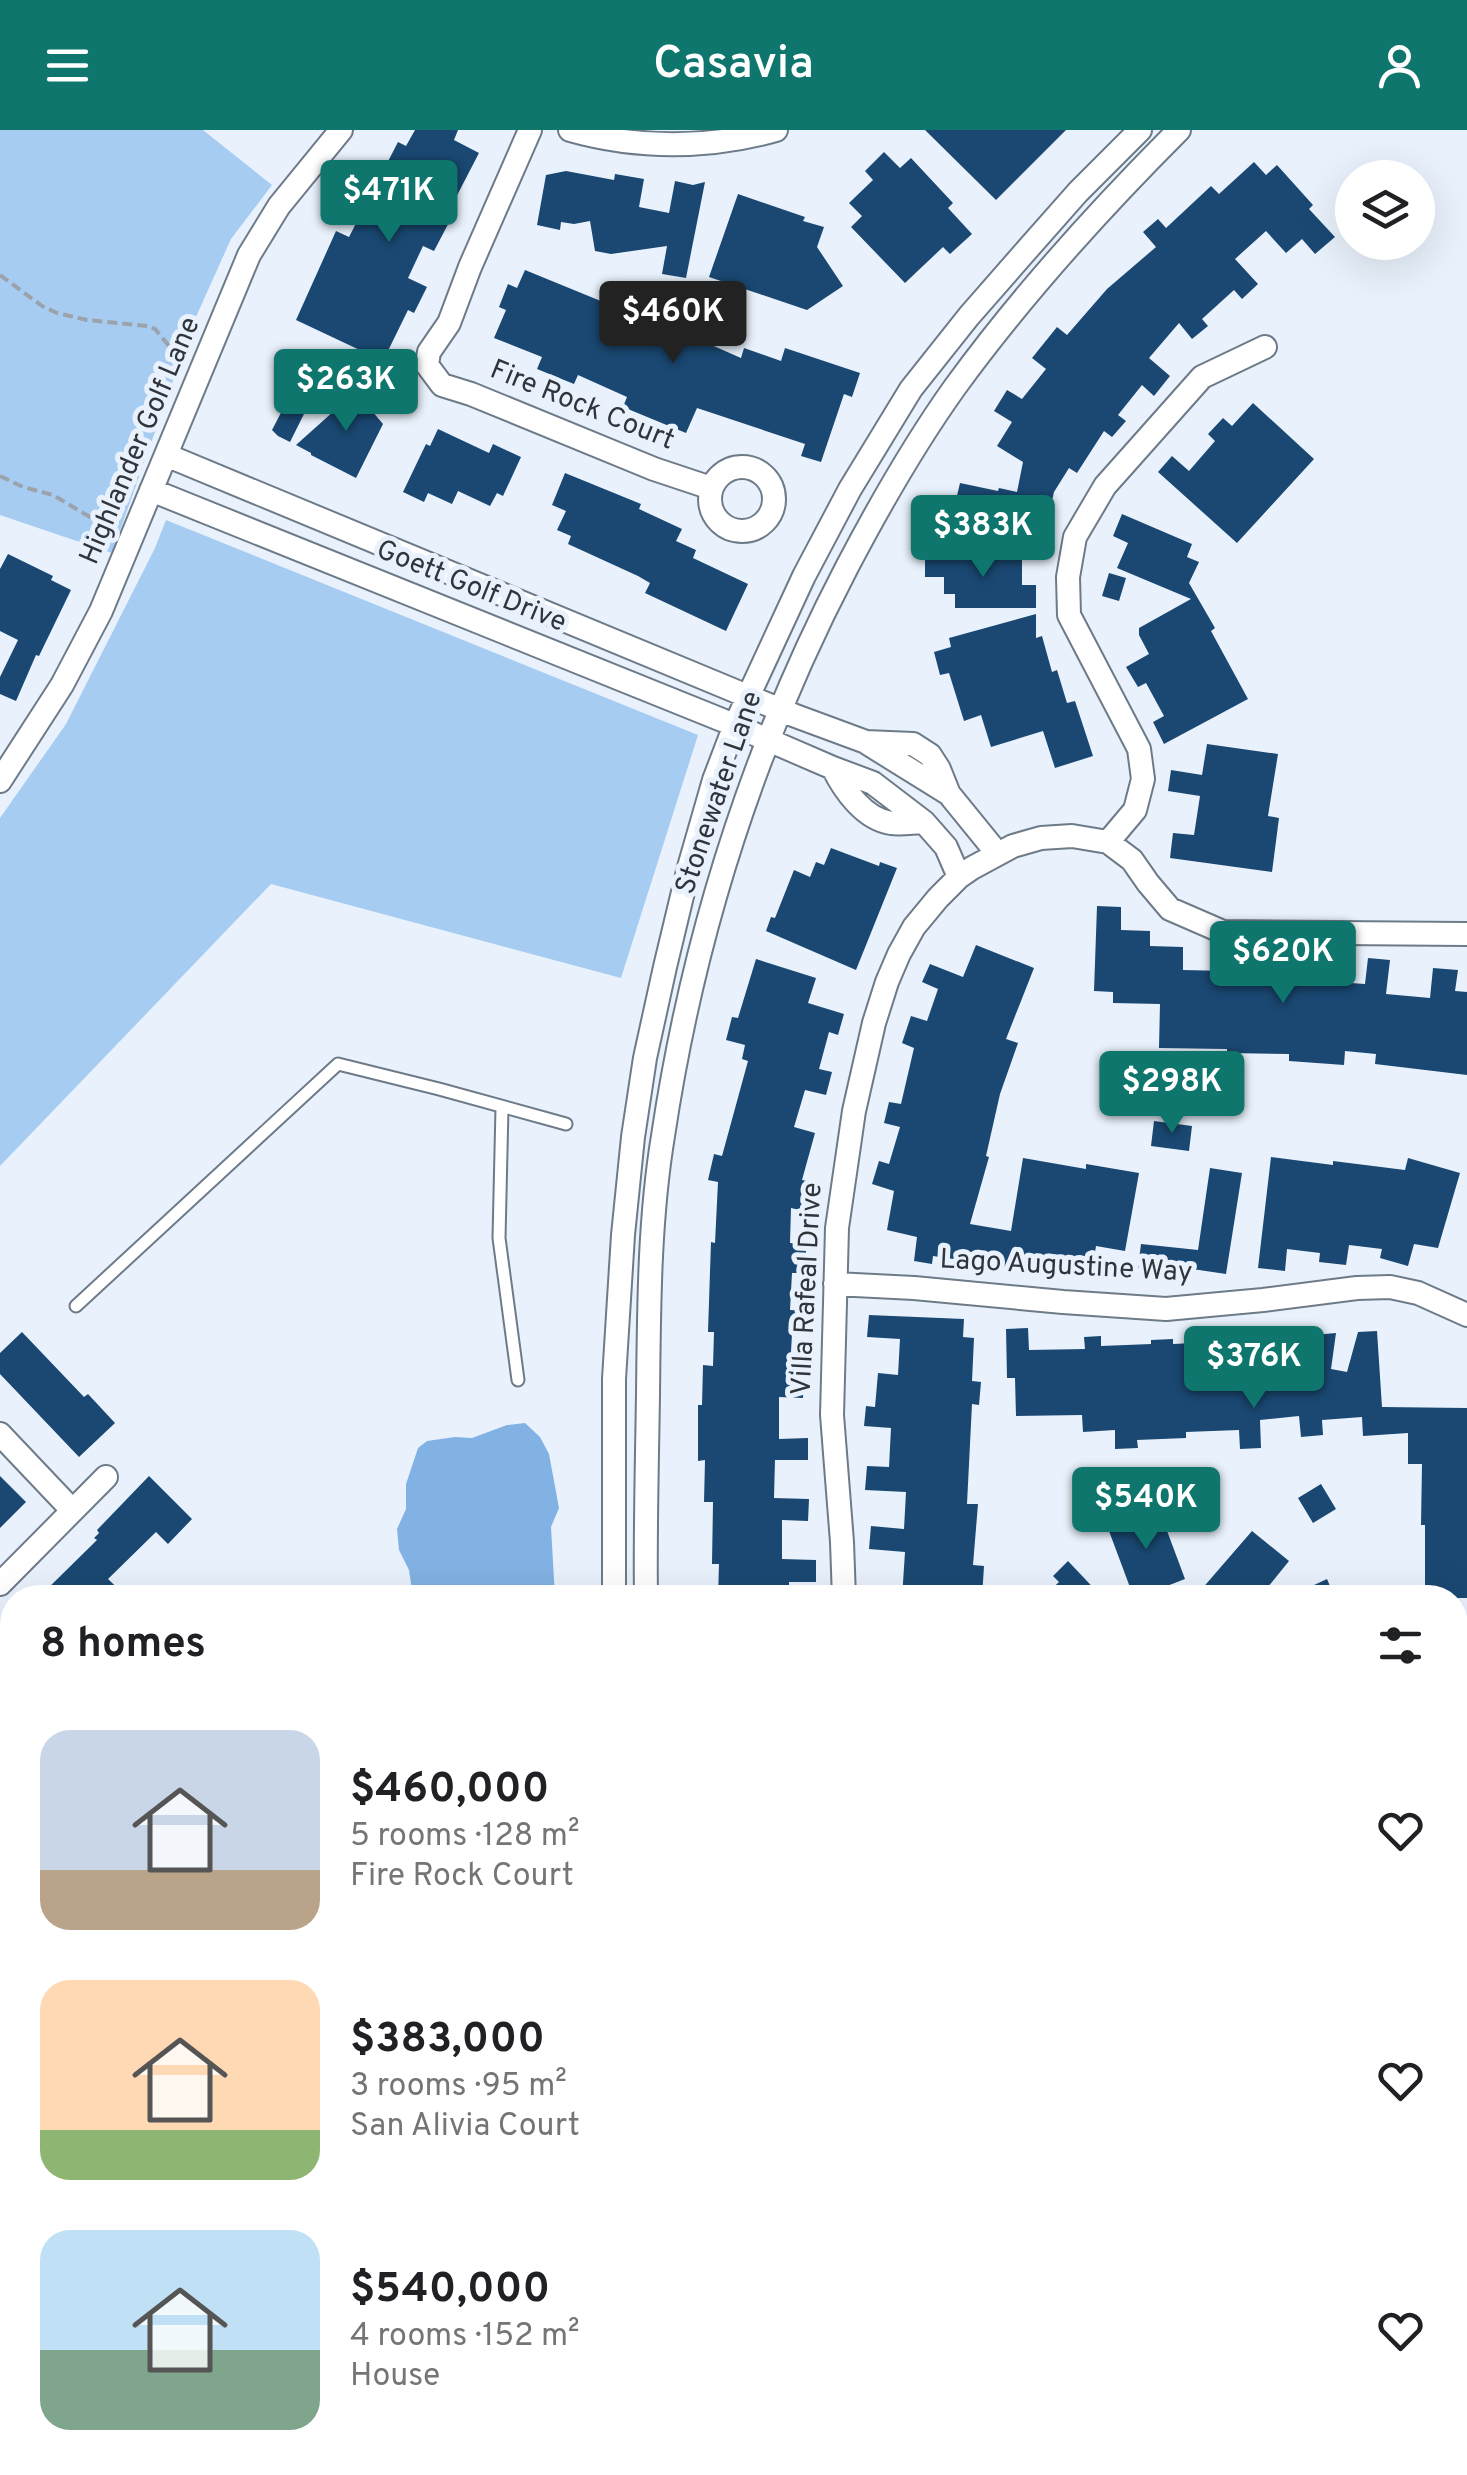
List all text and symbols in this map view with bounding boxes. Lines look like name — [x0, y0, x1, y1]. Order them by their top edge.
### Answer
text: Casavia — [653, 37, 814, 94]
icon: menu — [40, 38, 95, 93]
icon: person — [1372, 38, 1427, 93]
pin: $471K — [319, 160, 459, 245]
map controls — [1335, 160, 1435, 260]
button: layers — [1335, 160, 1435, 260]
text: $471K — [342, 172, 436, 212]
pin: $460K — [603, 281, 743, 366]
text: $460K — [621, 293, 725, 333]
street label: Highlander Golf Lane — [73, 312, 209, 570]
pin: $263K — [276, 349, 416, 434]
street label: Fire Rock Court — [484, 353, 680, 459]
text: $263K — [296, 361, 396, 401]
pin: $383K — [913, 495, 1053, 580]
text: $383K — [933, 507, 1033, 547]
street label: Goett Golf Drive — [371, 532, 571, 642]
street label: Stonewater Lane — [668, 687, 772, 899]
pin: $620K — [1213, 921, 1353, 1006]
text: $620K — [1232, 933, 1334, 973]
pin: $298K — [1102, 1051, 1242, 1136]
text: $298K — [1121, 1063, 1223, 1103]
street label: Villa Rafeal Drive — [784, 1182, 832, 1396]
street label: Lago Augustine Way — [939, 1242, 1193, 1292]
pin: $376K — [1184, 1326, 1324, 1411]
text: $376K — [1206, 1338, 1302, 1378]
pin: $540K — [1076, 1467, 1216, 1552]
text: $540K — [1094, 1479, 1198, 1519]
icon: filters — [1373, 1618, 1428, 1673]
text: 8 homes — [40, 1619, 206, 1672]
text: $460,000 — [350, 1764, 549, 1817]
icon: home — [120, 1770, 240, 1890]
icon: heart — [1373, 1803, 1428, 1858]
text: 5 rooms · 128 m² — [350, 1817, 580, 1857]
text: Fire Rock Court — [350, 1857, 574, 1897]
text: $383,000 — [350, 2014, 545, 2067]
icon: home — [120, 2020, 240, 2140]
icon: heart — [1373, 2053, 1428, 2108]
text: 3 rooms · 95 m² — [350, 2067, 567, 2107]
text: San Alivia Court — [350, 2107, 580, 2147]
text: $540,000 — [350, 2264, 550, 2317]
icon: home — [120, 2270, 240, 2390]
icon: heart — [1373, 2303, 1428, 2358]
text: 4 rooms · 152 m² — [350, 2317, 580, 2357]
text: House — [350, 2357, 440, 2397]

